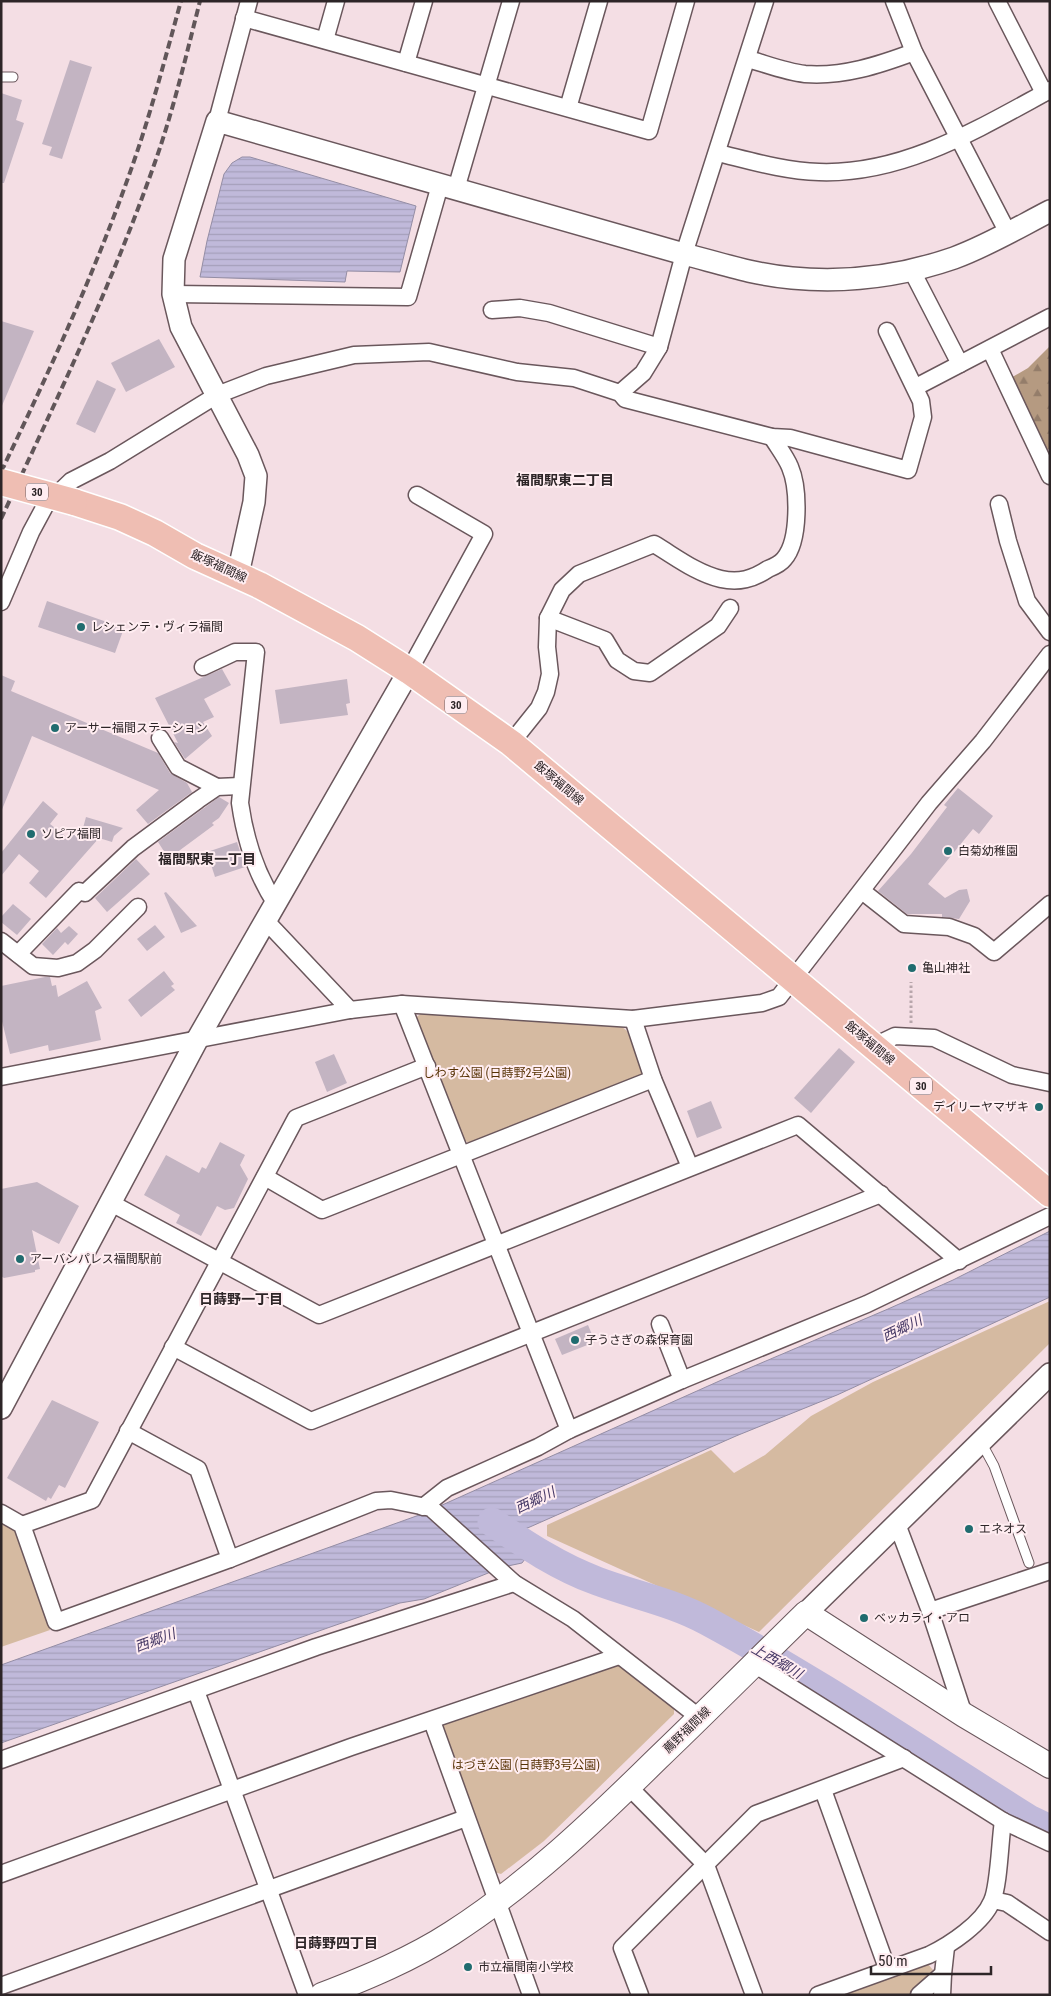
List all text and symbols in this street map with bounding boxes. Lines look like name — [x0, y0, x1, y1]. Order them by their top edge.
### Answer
district label: 福間駅東二丁目 — [516, 472, 614, 488]
road number: 30 — [26, 484, 48, 501]
street label: 飯塚福間線 — [189, 547, 249, 585]
place label: レシェンテ・ヴィラ福間 — [91, 620, 223, 634]
marker: レシェンテ・ヴィラ福間 — [75, 621, 87, 633]
road number: 30 — [445, 696, 467, 714]
place label: アーサー福間ステーション — [65, 721, 208, 735]
marker: アーサー福間ステーション — [49, 722, 61, 734]
street label: 飯塚福間線 — [532, 758, 586, 808]
place label: ソピア福間 — [41, 827, 101, 841]
marker: ソピア福間 — [25, 828, 37, 840]
place label: 白菊幼稚園 — [958, 844, 1018, 858]
marker: 白菊幼稚園 — [942, 845, 954, 857]
district label: 福間駅東一丁目 — [158, 851, 256, 867]
place label: 亀山神社 — [922, 961, 970, 975]
marker: 亀山神社 — [906, 962, 918, 974]
street label: 飯塚福間線 — [843, 1018, 897, 1068]
park label: しわす公園 (日蒔野2号公園) — [423, 1066, 571, 1080]
road number: 30 — [910, 1078, 932, 1094]
place label: デイリーヤマザキ — [933, 1100, 1029, 1114]
marker: デイリーヤマザキ — [1033, 1101, 1045, 1113]
place label: アーバンパレス福間駅前 — [30, 1252, 162, 1266]
marker: アーバンパレス福間駅前 — [14, 1253, 26, 1265]
district label: 日蒔野一丁目 — [199, 1291, 283, 1307]
water label: 西郷川 — [880, 1311, 926, 1344]
place label: 子うさぎの森保育園 — [585, 1333, 693, 1347]
marker: 子うさぎの森保育園 — [569, 1334, 581, 1346]
water label: 西郷川 — [513, 1483, 559, 1516]
place label: エネオス — [979, 1522, 1027, 1536]
marker: エネオス — [963, 1523, 975, 1535]
place label: ベッカライ・アロ — [874, 1611, 970, 1625]
marker: ベッカライ・アロ — [858, 1612, 870, 1624]
water label: 西郷川 — [133, 1625, 179, 1655]
water label: 上西郷川 — [749, 1640, 807, 1683]
street label: 薦野福間線 — [661, 1704, 713, 1756]
park label: はづき公園 (日蒔野3号公園) — [452, 1758, 600, 1772]
district label: 日蒔野四丁目 — [294, 1935, 378, 1951]
scale bar — [871, 1944, 991, 1976]
text: 50 m — [878, 1952, 908, 1970]
place label: 市立福間南小学校 — [478, 1960, 574, 1974]
marker: 市立福間南小学校 — [462, 1961, 474, 1973]

